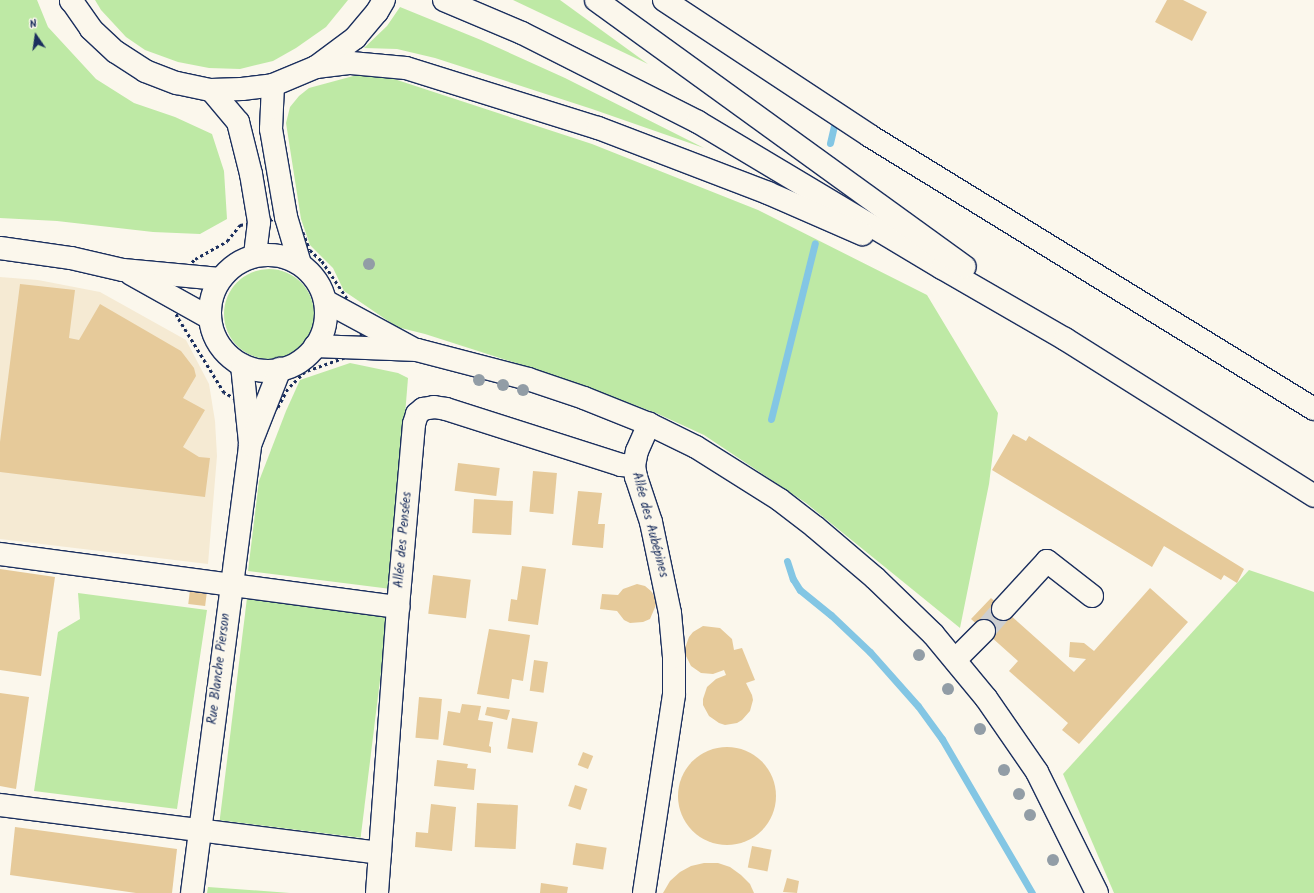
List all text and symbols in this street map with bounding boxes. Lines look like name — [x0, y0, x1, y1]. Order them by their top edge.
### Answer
text: N — [28, 15, 39, 34]
north arrow — [16, 16, 56, 56]
street label: Allée des Aubépines — [627, 471, 671, 579]
street label: Allée des Pensées — [392, 491, 416, 589]
street label: Rue Blanche Pierson — [205, 613, 235, 725]

